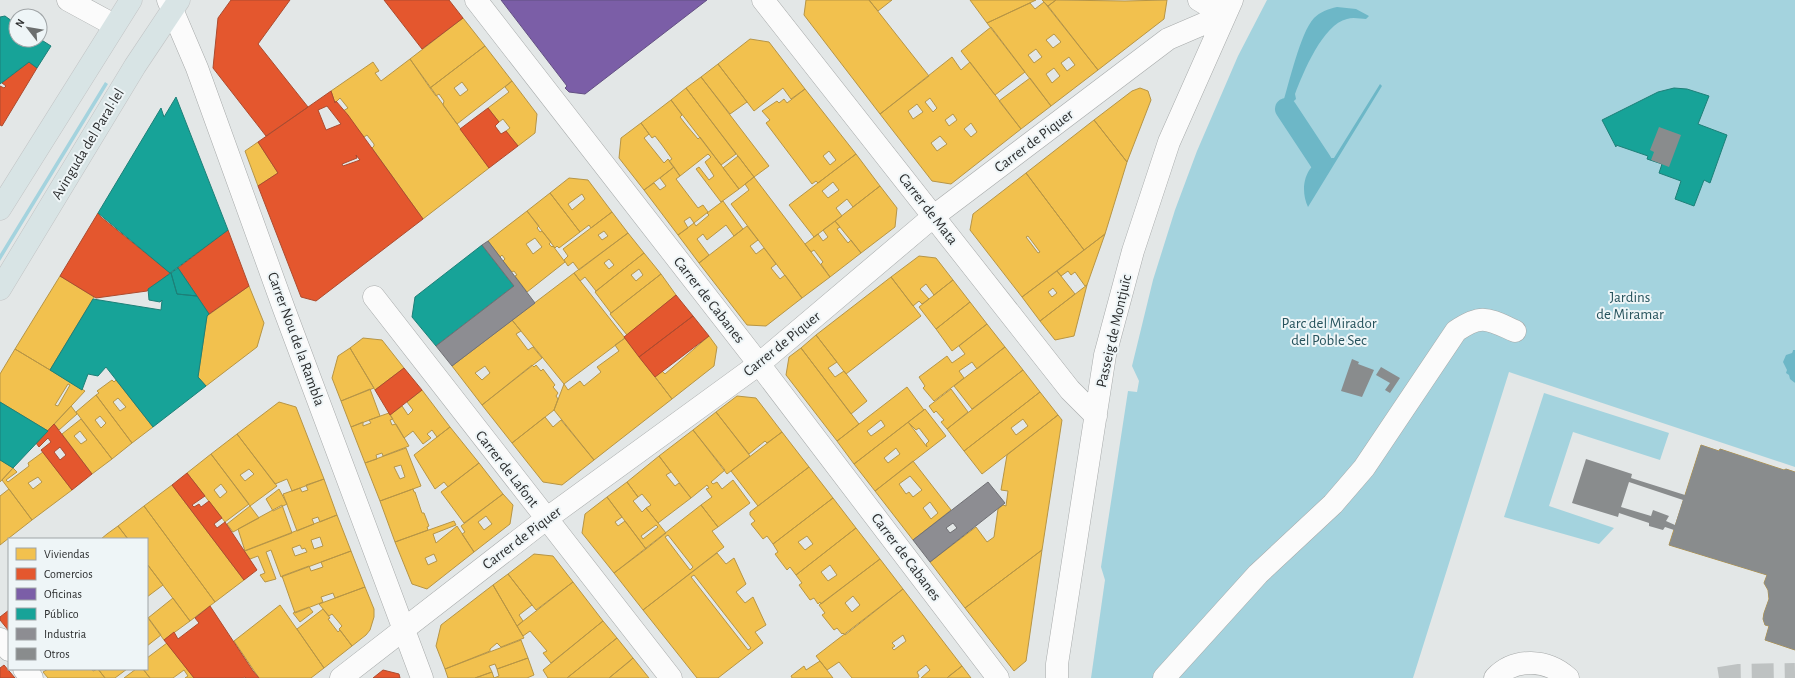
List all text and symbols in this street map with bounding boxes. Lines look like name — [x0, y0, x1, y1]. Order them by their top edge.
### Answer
north arrow — [8, 8, 48, 48]
text: N — [13, 17, 27, 29]
street label: Avinguda del Paral·lel — [49, 86, 127, 202]
street label: Carrer de Piquer — [992, 107, 1076, 175]
street label: Carrer de Mata — [896, 171, 960, 248]
street label: Carrer de Cabanes — [671, 254, 747, 346]
street label: Carrer Nou de la Rambla — [265, 270, 327, 408]
street label: Passeig de Montjuïc — [1094, 273, 1134, 389]
park label: Jardins de Miramar — [1596, 290, 1664, 322]
street label: Carrer de Piquer — [741, 308, 823, 379]
park label: Parc del Mirador del Poble Sec — [1281, 316, 1377, 348]
street label: Carrer de Lafont — [473, 428, 542, 510]
street label: Carrer de Piquer — [480, 504, 564, 572]
street label: Carrer de Cabanes — [868, 511, 944, 603]
legend — [8, 538, 148, 670]
text: Viviendas — [44, 548, 90, 560]
text: Comercios — [44, 568, 93, 580]
text: Oficinas — [44, 588, 82, 600]
text: Público — [44, 608, 79, 620]
text: Industria — [44, 628, 87, 640]
text: Otros — [44, 648, 70, 660]

